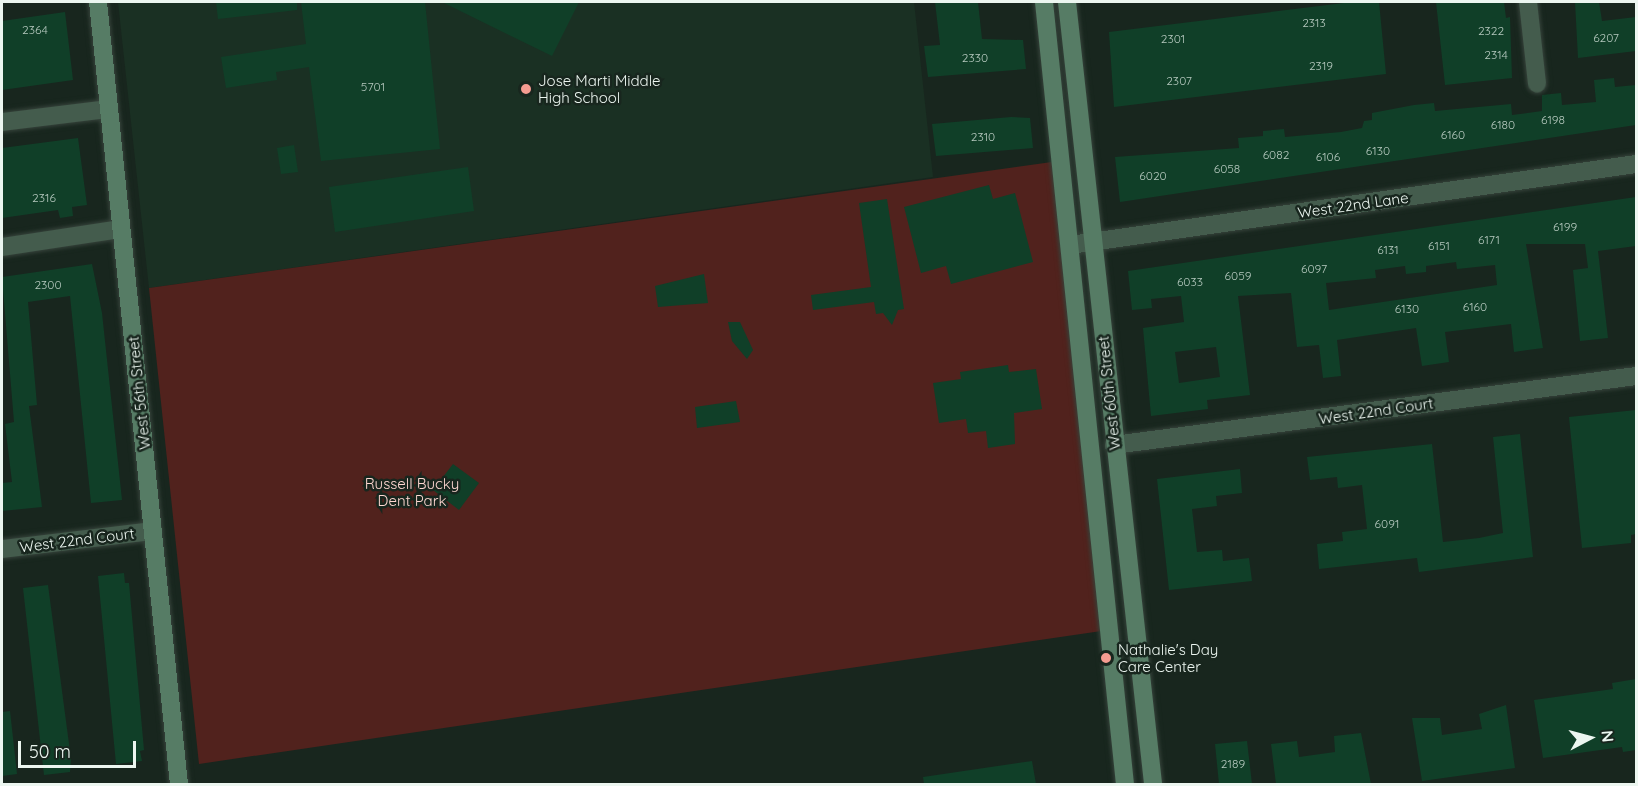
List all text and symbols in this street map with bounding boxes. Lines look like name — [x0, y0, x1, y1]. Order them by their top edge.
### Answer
house number: 2313 — [1302, 16, 1326, 30]
house number: 2364 — [22, 23, 48, 37]
house number: 2322 — [1478, 24, 1504, 38]
house number: 6207 — [1593, 31, 1619, 45]
house number: 2301 — [1161, 32, 1185, 46]
house number: 2314 — [1484, 48, 1508, 62]
house number: 2330 — [962, 51, 988, 65]
house number: 2319 — [1309, 59, 1333, 73]
place label: Jose Marti Middle High School — [538, 71, 660, 106]
house number: 2307 — [1166, 74, 1192, 88]
house number: 5701 — [361, 80, 385, 94]
marker: Jose Marti Middle High School — [519, 82, 533, 96]
house number: 6198 — [1541, 113, 1565, 127]
house number: 6180 — [1491, 118, 1515, 132]
house number: 6160 — [1441, 128, 1465, 142]
house number: 2310 — [971, 130, 995, 144]
house number: 6130 — [1366, 144, 1390, 158]
house number: 6082 — [1263, 148, 1289, 162]
house number: 6106 — [1316, 150, 1340, 164]
house number: 6058 — [1214, 162, 1240, 176]
house number: 6020 — [1139, 169, 1167, 183]
street label: West 22nd Lane — [1296, 188, 1410, 222]
house number: 2316 — [32, 191, 56, 205]
house number: 6199 — [1553, 220, 1577, 234]
house number: 6171 — [1478, 233, 1500, 247]
house number: 6151 — [1428, 239, 1450, 253]
house number: 6131 — [1377, 243, 1399, 257]
house number: 6097 — [1301, 262, 1327, 276]
house number: 6059 — [1225, 269, 1251, 283]
house number: 6033 — [1177, 275, 1203, 289]
house number: 2300 — [34, 278, 62, 292]
house number: 6160 — [1463, 300, 1487, 314]
house number: 6130 — [1395, 302, 1419, 316]
street label: West 56th Street — [124, 335, 154, 451]
street label: West 60th Street — [1094, 335, 1124, 451]
street label: West 22nd Court — [1317, 394, 1435, 428]
park label: Russell Bucky Dent Park — [365, 474, 459, 509]
house number: 6091 — [1375, 517, 1399, 531]
street label: West 22nd Court — [18, 524, 136, 556]
place label: Nathalie's Day Care Center — [1118, 640, 1218, 675]
marker: Nathalie's Day Care Center — [1099, 651, 1113, 665]
north arrow — [1560, 708, 1620, 768]
scale bar — [21, 729, 140, 767]
text: N — [1597, 729, 1618, 743]
text: 50 m — [29, 740, 71, 763]
house number: 2189 — [1221, 757, 1245, 771]

